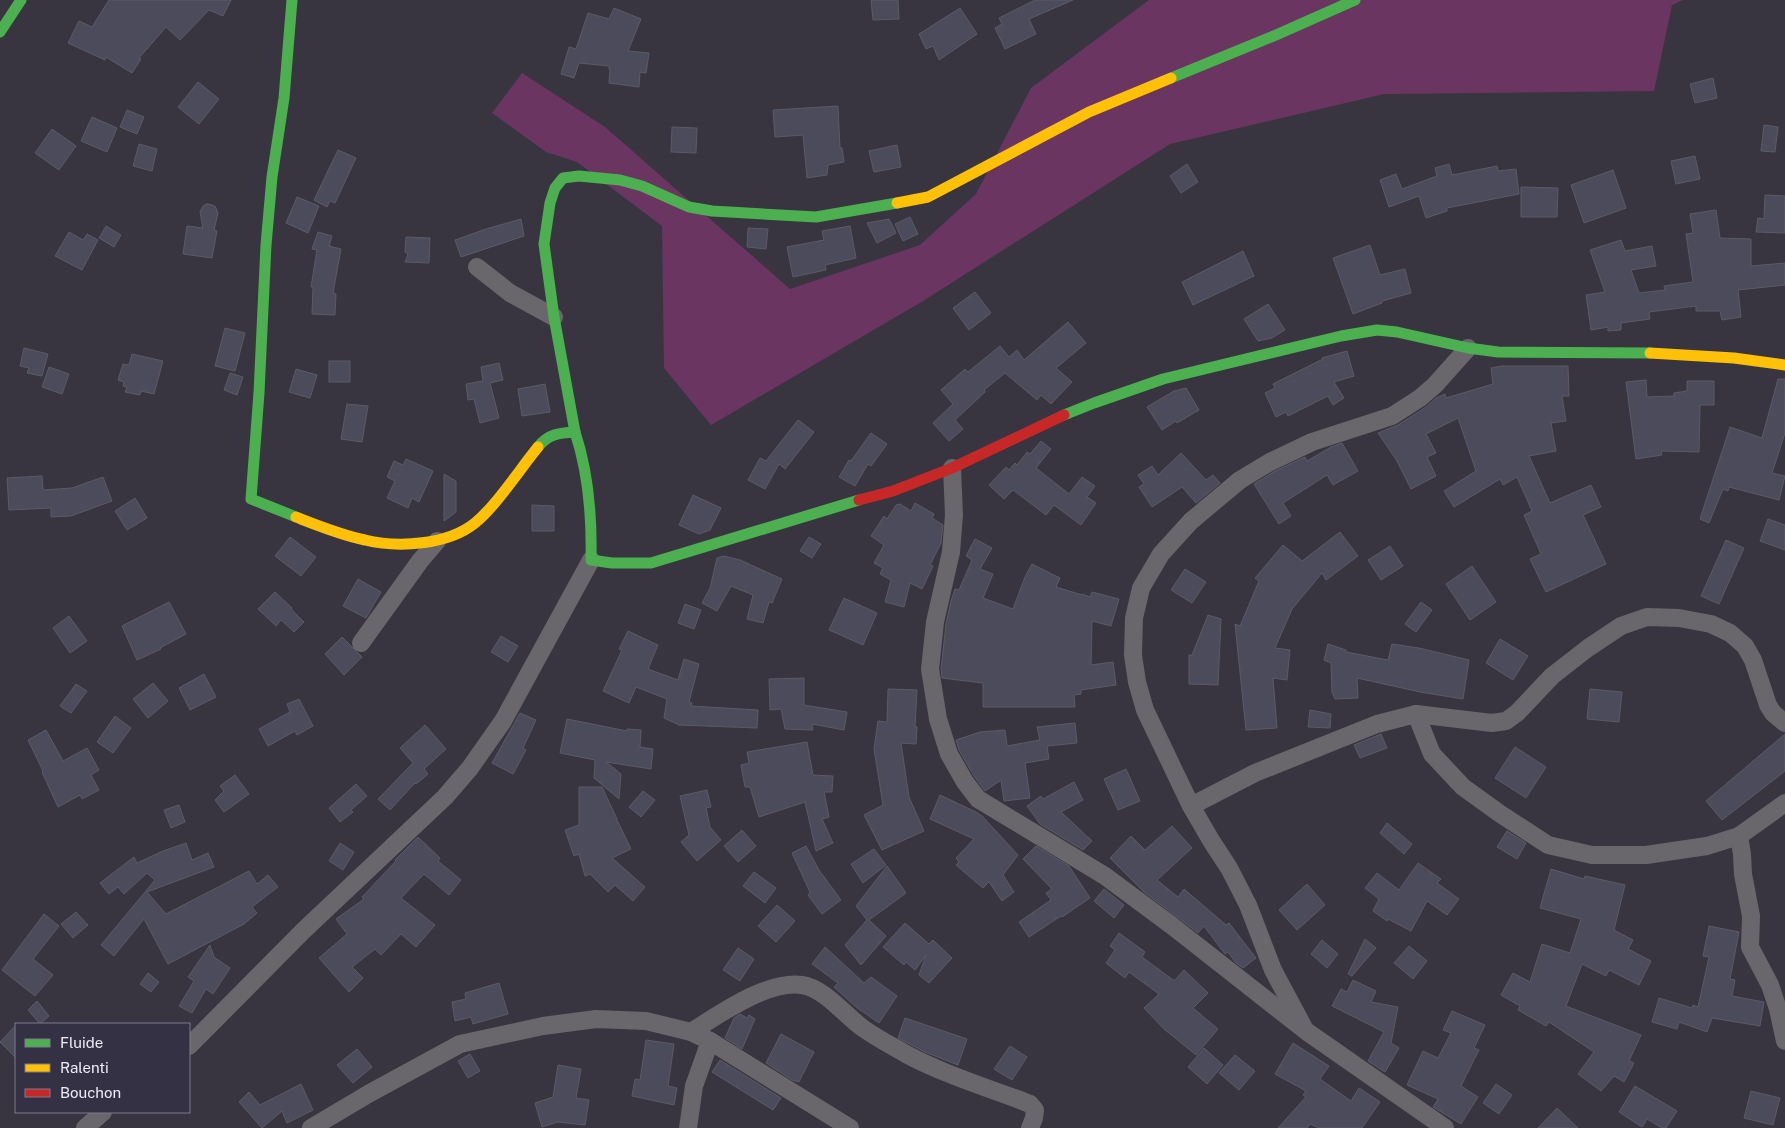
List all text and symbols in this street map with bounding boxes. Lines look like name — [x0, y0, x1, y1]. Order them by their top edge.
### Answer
legend — [15, 1023, 190, 1113]
text: Fluide — [60, 1034, 103, 1051]
text: Ralenti — [60, 1059, 109, 1076]
text: Bouchon — [60, 1084, 121, 1101]

